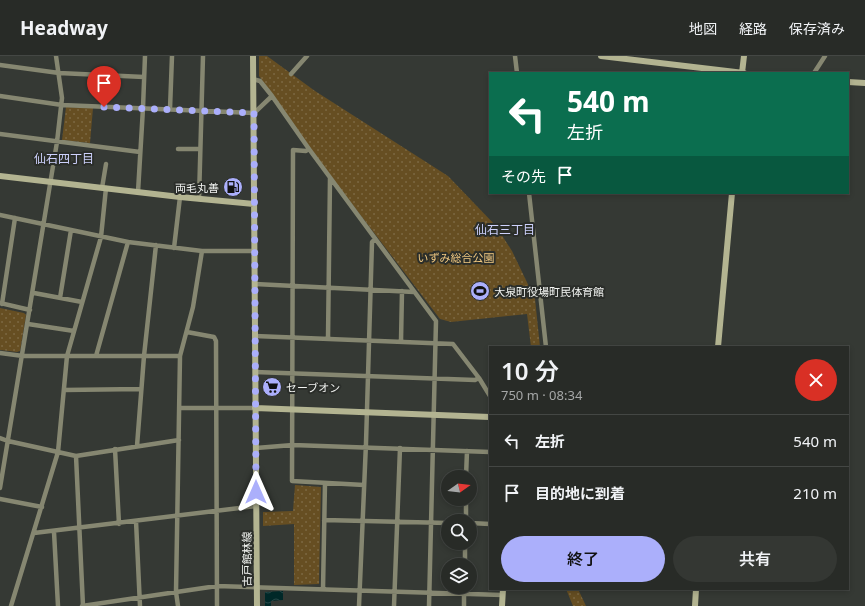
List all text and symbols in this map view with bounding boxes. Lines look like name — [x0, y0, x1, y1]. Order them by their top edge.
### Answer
text: Headway — [20, 15, 108, 41]
text: 地図 — [689, 19, 717, 38]
text: 経路 — [739, 19, 767, 38]
text: 保存済み — [789, 19, 845, 38]
pin — [87, 66, 121, 107]
icon: arrive — [93, 72, 115, 94]
text: 540 m — [567, 82, 650, 120]
icon: left — [501, 88, 553, 140]
text: 左折 — [567, 120, 603, 144]
district label: 仙石四丁目 — [34, 150, 94, 167]
icon: arrive — [554, 164, 576, 186]
text: その先 — [501, 166, 546, 186]
fuel station icon: 両毛丸善 — [222, 176, 244, 198]
place label: 両毛丸善 — [175, 180, 219, 195]
district label: 仙石三丁目 — [475, 221, 535, 238]
park label: いずみ総合公園 — [418, 250, 495, 265]
sports icon: 大泉町役場町民体育館 — [469, 280, 491, 302]
place label: 大泉町役場町民体育館 — [494, 284, 604, 299]
text: 10 分 — [501, 354, 559, 387]
button: close — [795, 359, 837, 401]
supermarket icon: セーブオン — [261, 376, 283, 398]
place label: セーブオン — [286, 380, 340, 395]
text: 750 m · 08:34 — [501, 386, 582, 404]
icon: left — [501, 430, 523, 452]
text: 左折 — [535, 431, 565, 451]
text: 540 m — [793, 431, 837, 451]
north arrow — [441, 470, 477, 506]
map controls — [441, 470, 477, 594]
position arrow — [235, 471, 277, 513]
icon: arrive — [501, 482, 523, 504]
text: 目的地に到着 — [535, 483, 625, 503]
text: 210 m — [793, 483, 837, 503]
button: search — [441, 514, 477, 550]
street label: 古戸館林線 — [239, 532, 254, 587]
button: 終了 — [501, 536, 665, 582]
button: 共有 — [673, 536, 837, 582]
button: layers — [441, 558, 477, 594]

